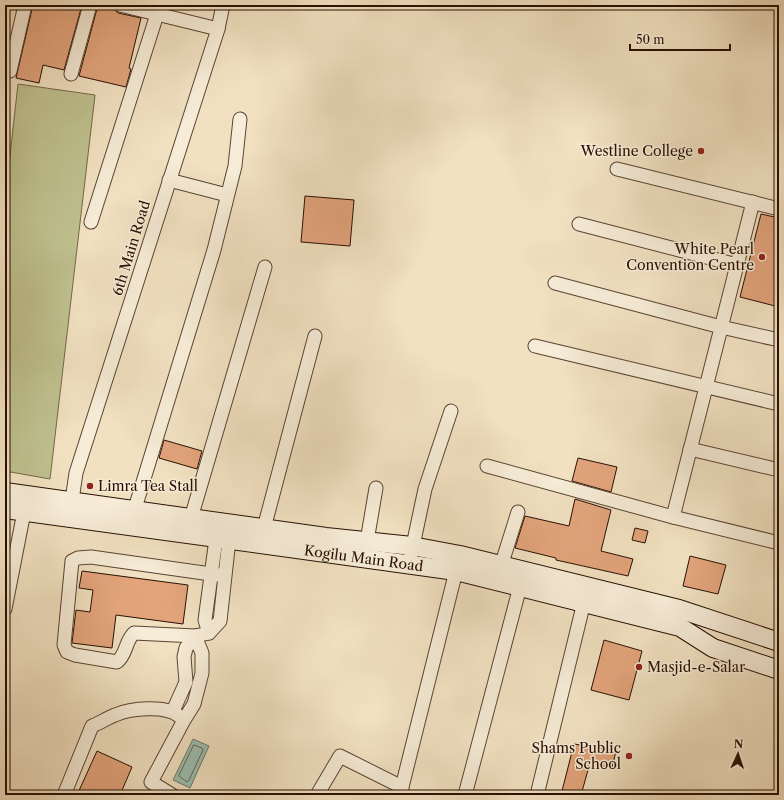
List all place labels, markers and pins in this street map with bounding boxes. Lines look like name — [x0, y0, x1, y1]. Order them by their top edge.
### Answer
place label: Westline College — [580, 142, 693, 160]
marker: Westline College — [696, 146, 706, 156]
place label: White Pearl Convention Centre — [626, 240, 754, 274]
marker: White Pearl Convention Centre — [757, 252, 767, 262]
place label: Limra Tea Stall — [98, 477, 198, 495]
marker: Limra Tea Stall — [85, 481, 95, 491]
place label: Masjid-e-Salar — [647, 658, 745, 676]
marker: Masjid-e-Salar — [634, 662, 644, 672]
place label: Shams Public School — [532, 739, 621, 773]
marker: Shams Public School — [624, 751, 634, 761]

